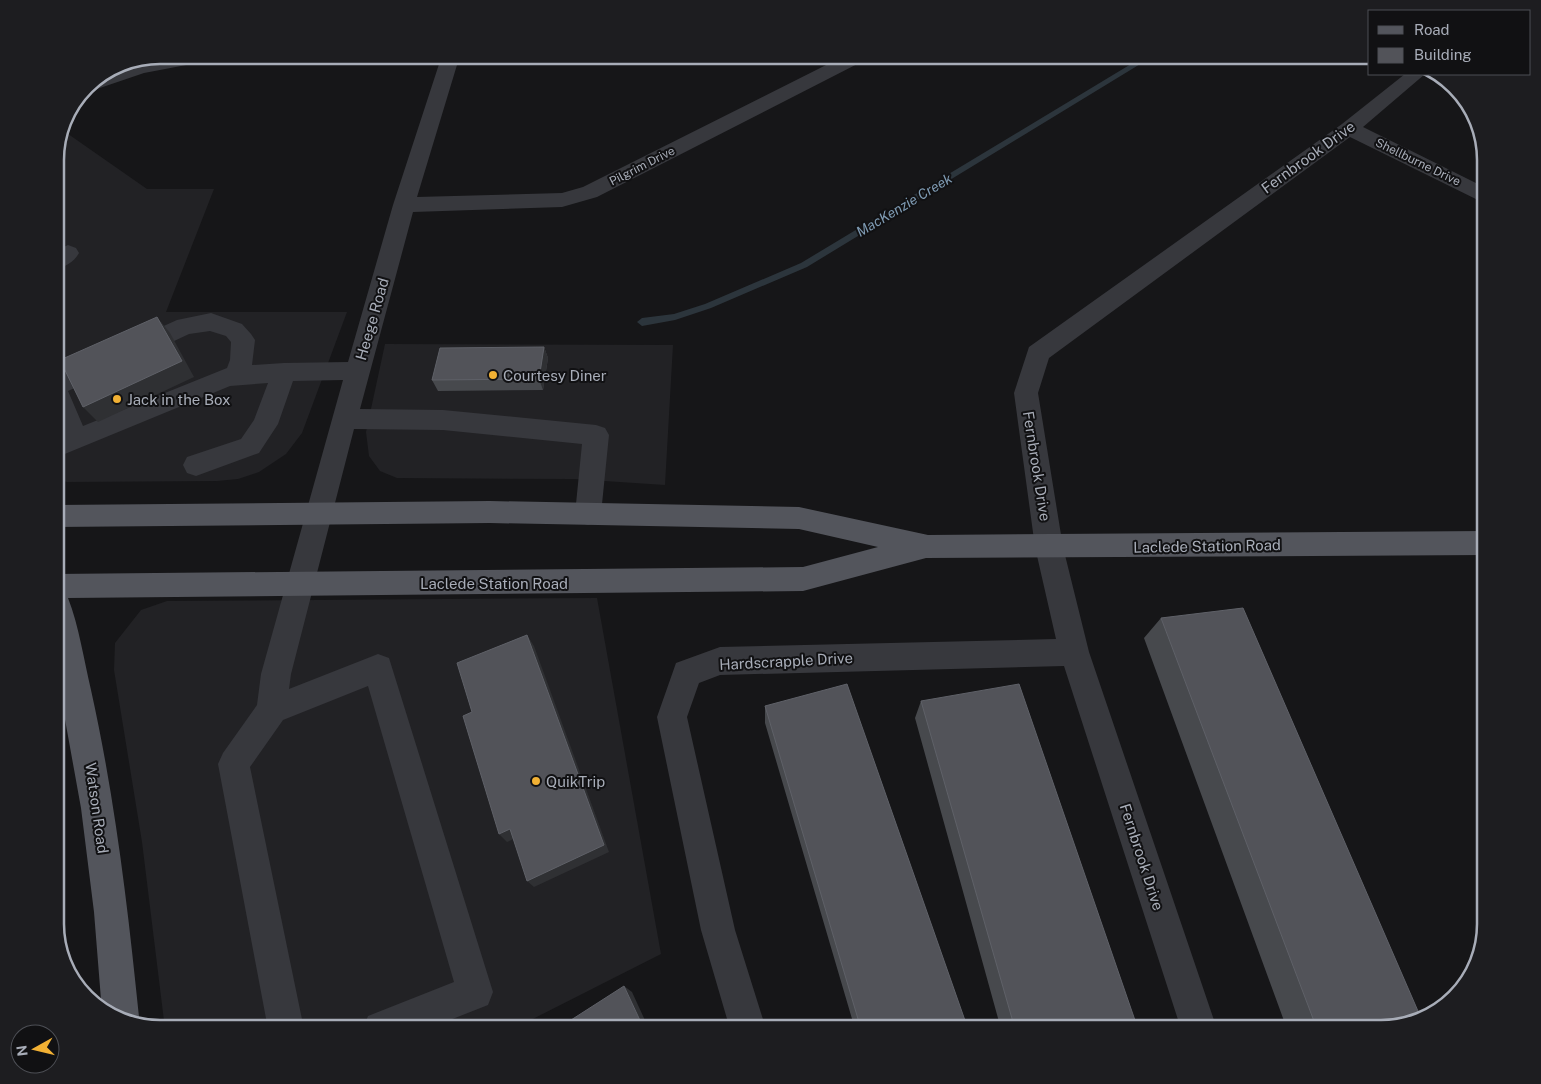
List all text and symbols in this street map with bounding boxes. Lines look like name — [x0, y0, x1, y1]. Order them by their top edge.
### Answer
legend — [1368, 10, 1531, 75]
text: Road — [1414, 21, 1450, 38]
text: Building — [1414, 46, 1472, 63]
street label: Fernbrook Drive — [1258, 117, 1358, 197]
street label: Shellburne Drive — [1373, 135, 1463, 189]
street label: Pilgrim Drive — [607, 143, 677, 189]
water label: MacKenzie Creek — [853, 170, 955, 240]
street label: Heege Road — [352, 276, 392, 362]
place label: Courtesy Diner — [503, 367, 607, 384]
marker: Courtesy Diner — [487, 369, 499, 381]
place label: Jack in the Box — [127, 391, 230, 408]
marker: Jack in the Box — [111, 393, 123, 405]
street label: Fernbrook Drive — [1020, 410, 1054, 522]
street label: Laclede Station Road — [1133, 536, 1281, 556]
street label: Laclede Station Road — [420, 575, 568, 592]
street label: Hardscrapple Drive — [719, 649, 853, 673]
street label: Watson Road — [82, 762, 112, 854]
place label: QuikTrip — [546, 773, 605, 790]
marker: QuikTrip — [530, 775, 542, 787]
street label: Fernbrook Drive — [1117, 801, 1167, 913]
north arrow — [10, 1024, 60, 1074]
text: N — [13, 1044, 31, 1057]

